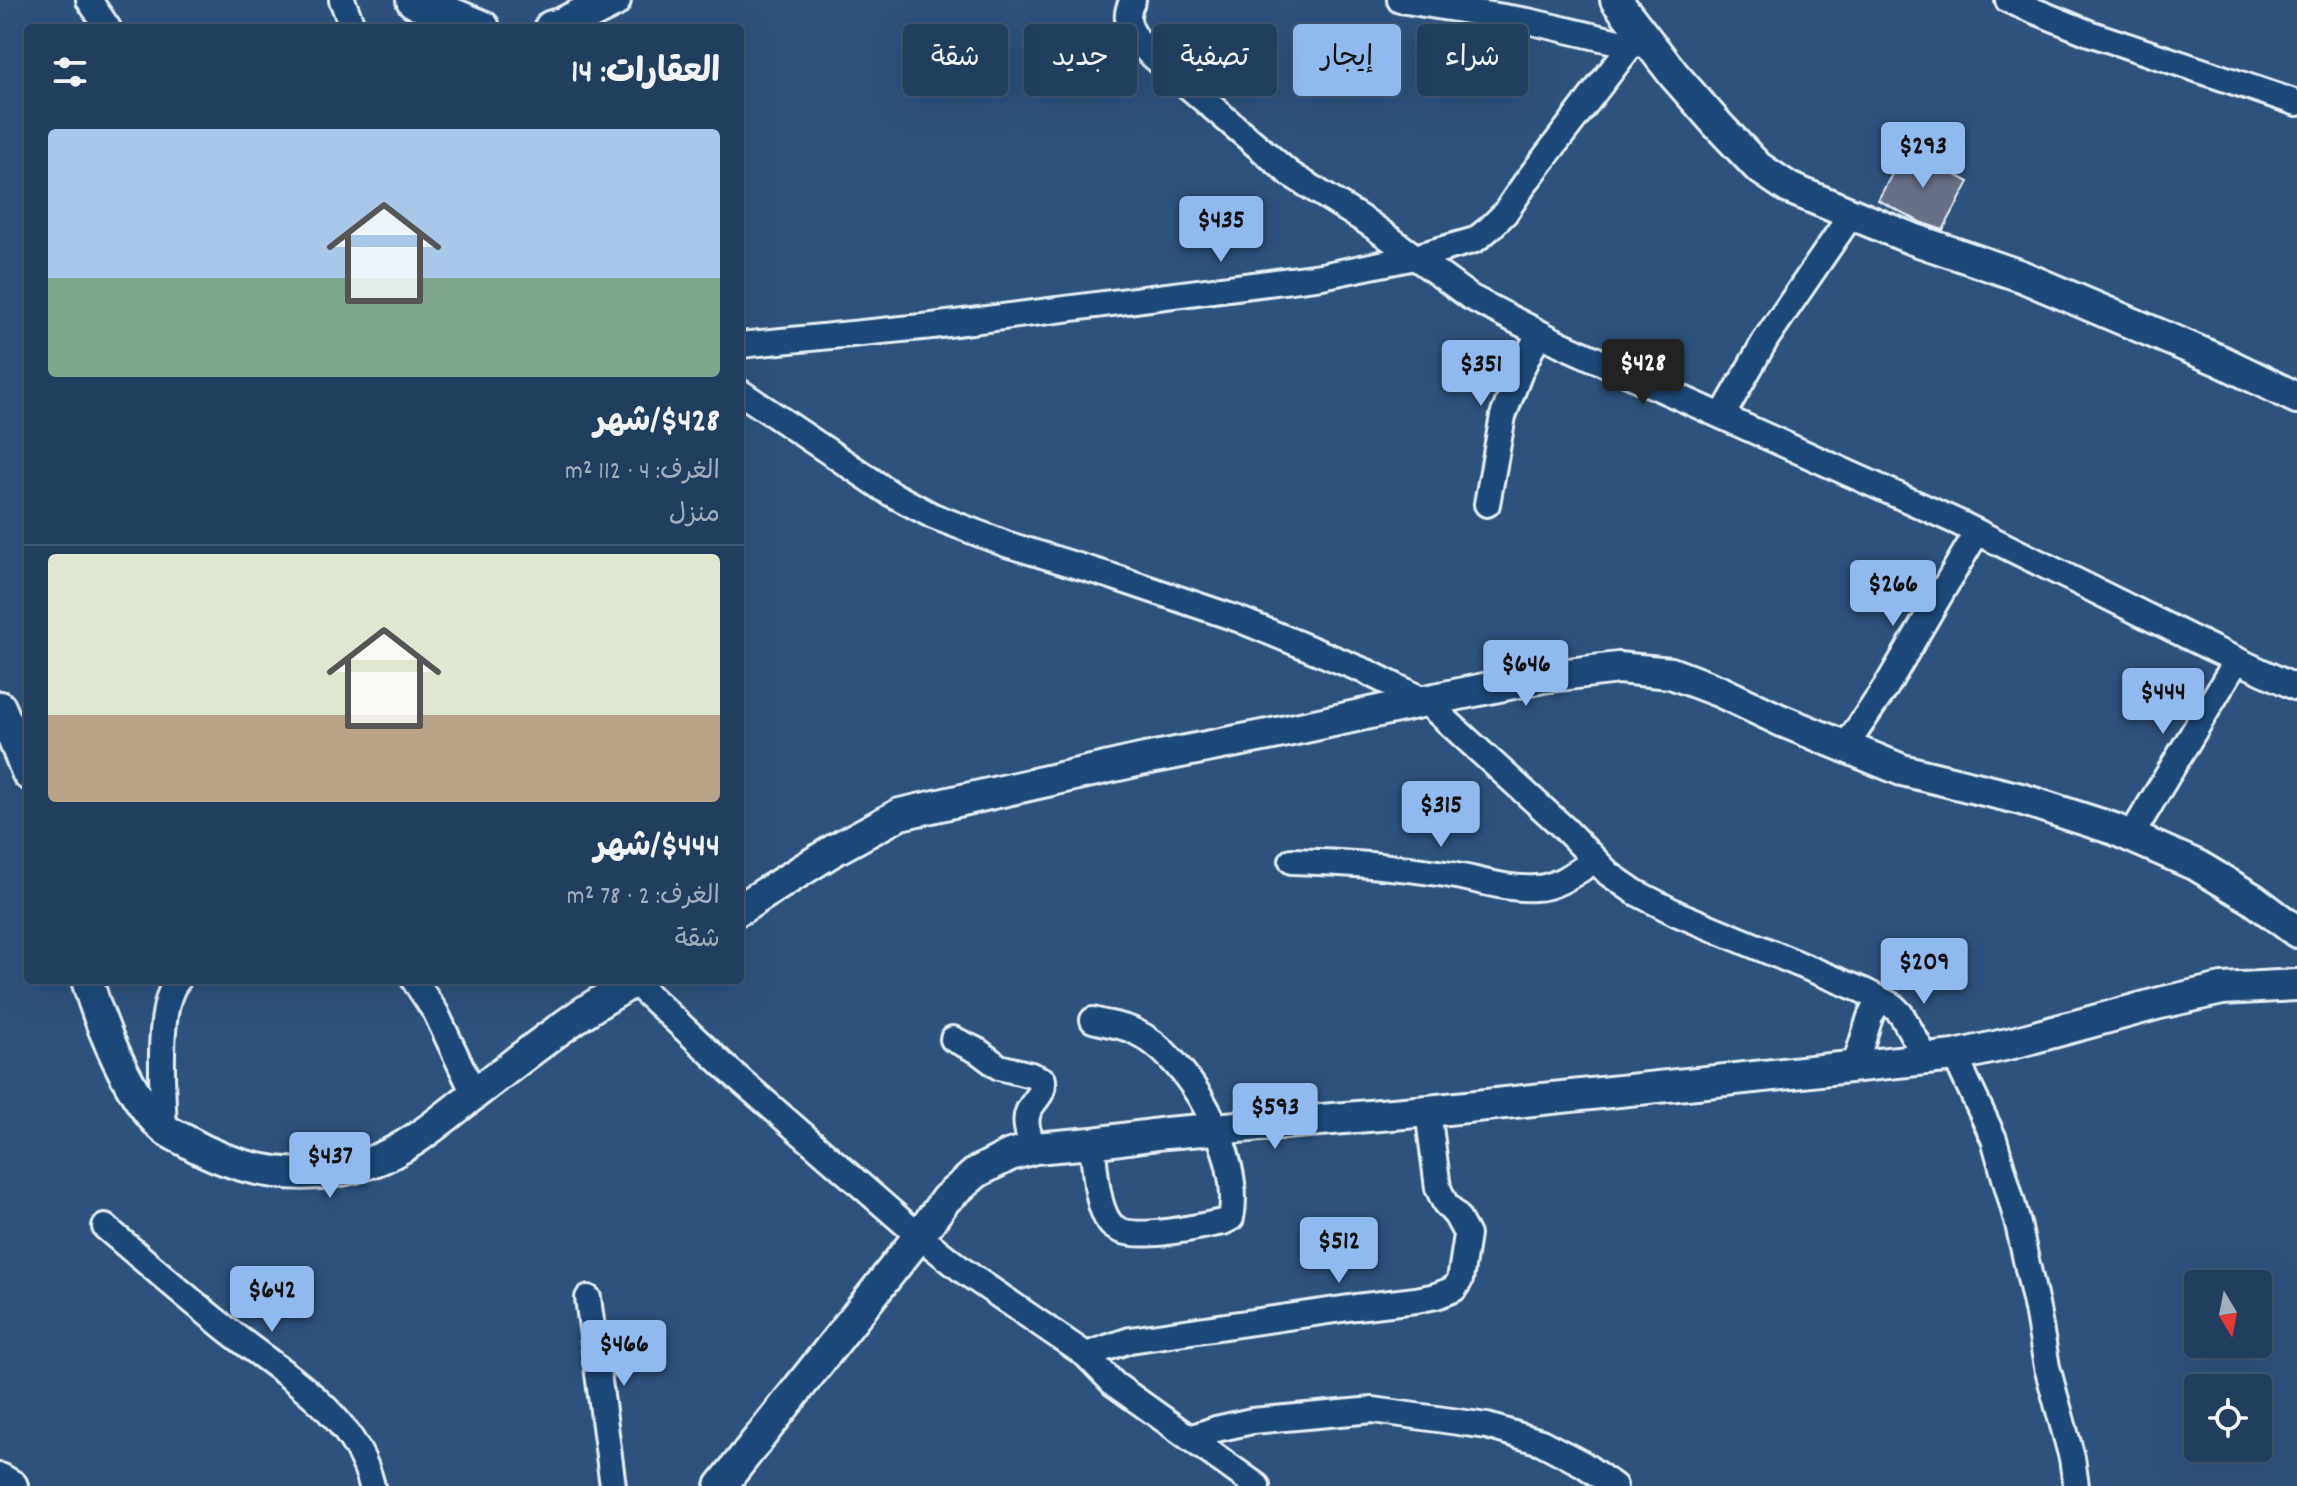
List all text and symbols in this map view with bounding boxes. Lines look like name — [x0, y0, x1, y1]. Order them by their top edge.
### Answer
chip: شقة — [903, 24, 1008, 96]
chip: جديد — [1024, 24, 1137, 96]
chip: تصفية — [1153, 24, 1277, 96]
chip: إيجار — [1293, 24, 1401, 96]
chip: شراء — [1417, 24, 1528, 96]
icon: filters — [48, 50, 92, 94]
text: العقارات: 14 — [571, 50, 720, 99]
pin: $293 — [1876, 122, 1970, 190]
text: $293 — [1899, 129, 1947, 166]
icon: home — [312, 181, 456, 325]
pin: $435 — [1174, 196, 1268, 264]
text: $435 — [1197, 203, 1245, 240]
pin: $428 — [1596, 339, 1690, 407]
pin: $351 — [1434, 340, 1528, 408]
text: $428 — [1620, 346, 1666, 383]
text: $351 — [1460, 347, 1502, 384]
text: $428/شهر — [594, 399, 720, 448]
text: الغرف: 4 · 112 m² — [565, 454, 720, 491]
text: منزل — [669, 497, 720, 534]
pin: $266 — [1846, 560, 1940, 628]
text: $266 — [1868, 567, 1918, 604]
icon: home — [312, 606, 456, 750]
pin: $646 — [1479, 640, 1573, 708]
text: $646 — [1501, 647, 1551, 684]
pin: $444 — [2116, 668, 2210, 736]
text: $444 — [2140, 675, 2186, 712]
pin: $315 — [1394, 781, 1488, 849]
text: $315 — [1420, 788, 1462, 825]
text: $444/شهر — [594, 824, 720, 873]
text: الغرف: 2 · 78 m² — [567, 879, 720, 916]
text: شقة — [675, 922, 720, 959]
pin: $209 — [1877, 938, 1971, 1006]
text: $209 — [1899, 945, 1949, 982]
pin: $593 — [1228, 1083, 1322, 1151]
text: $593 — [1251, 1090, 1299, 1127]
pin: $437 — [283, 1132, 377, 1200]
text: $437 — [307, 1139, 353, 1176]
pin: $512 — [1292, 1217, 1386, 1285]
text: $512 — [1318, 1224, 1360, 1261]
pin: $642 — [225, 1266, 319, 1334]
north arrow — [2184, 1270, 2272, 1358]
map controls — [2184, 1270, 2272, 1462]
text: $642 — [248, 1273, 296, 1310]
pin: $466 — [577, 1320, 671, 1388]
text: $466 — [599, 1327, 649, 1364]
button: locate — [2184, 1374, 2272, 1462]

